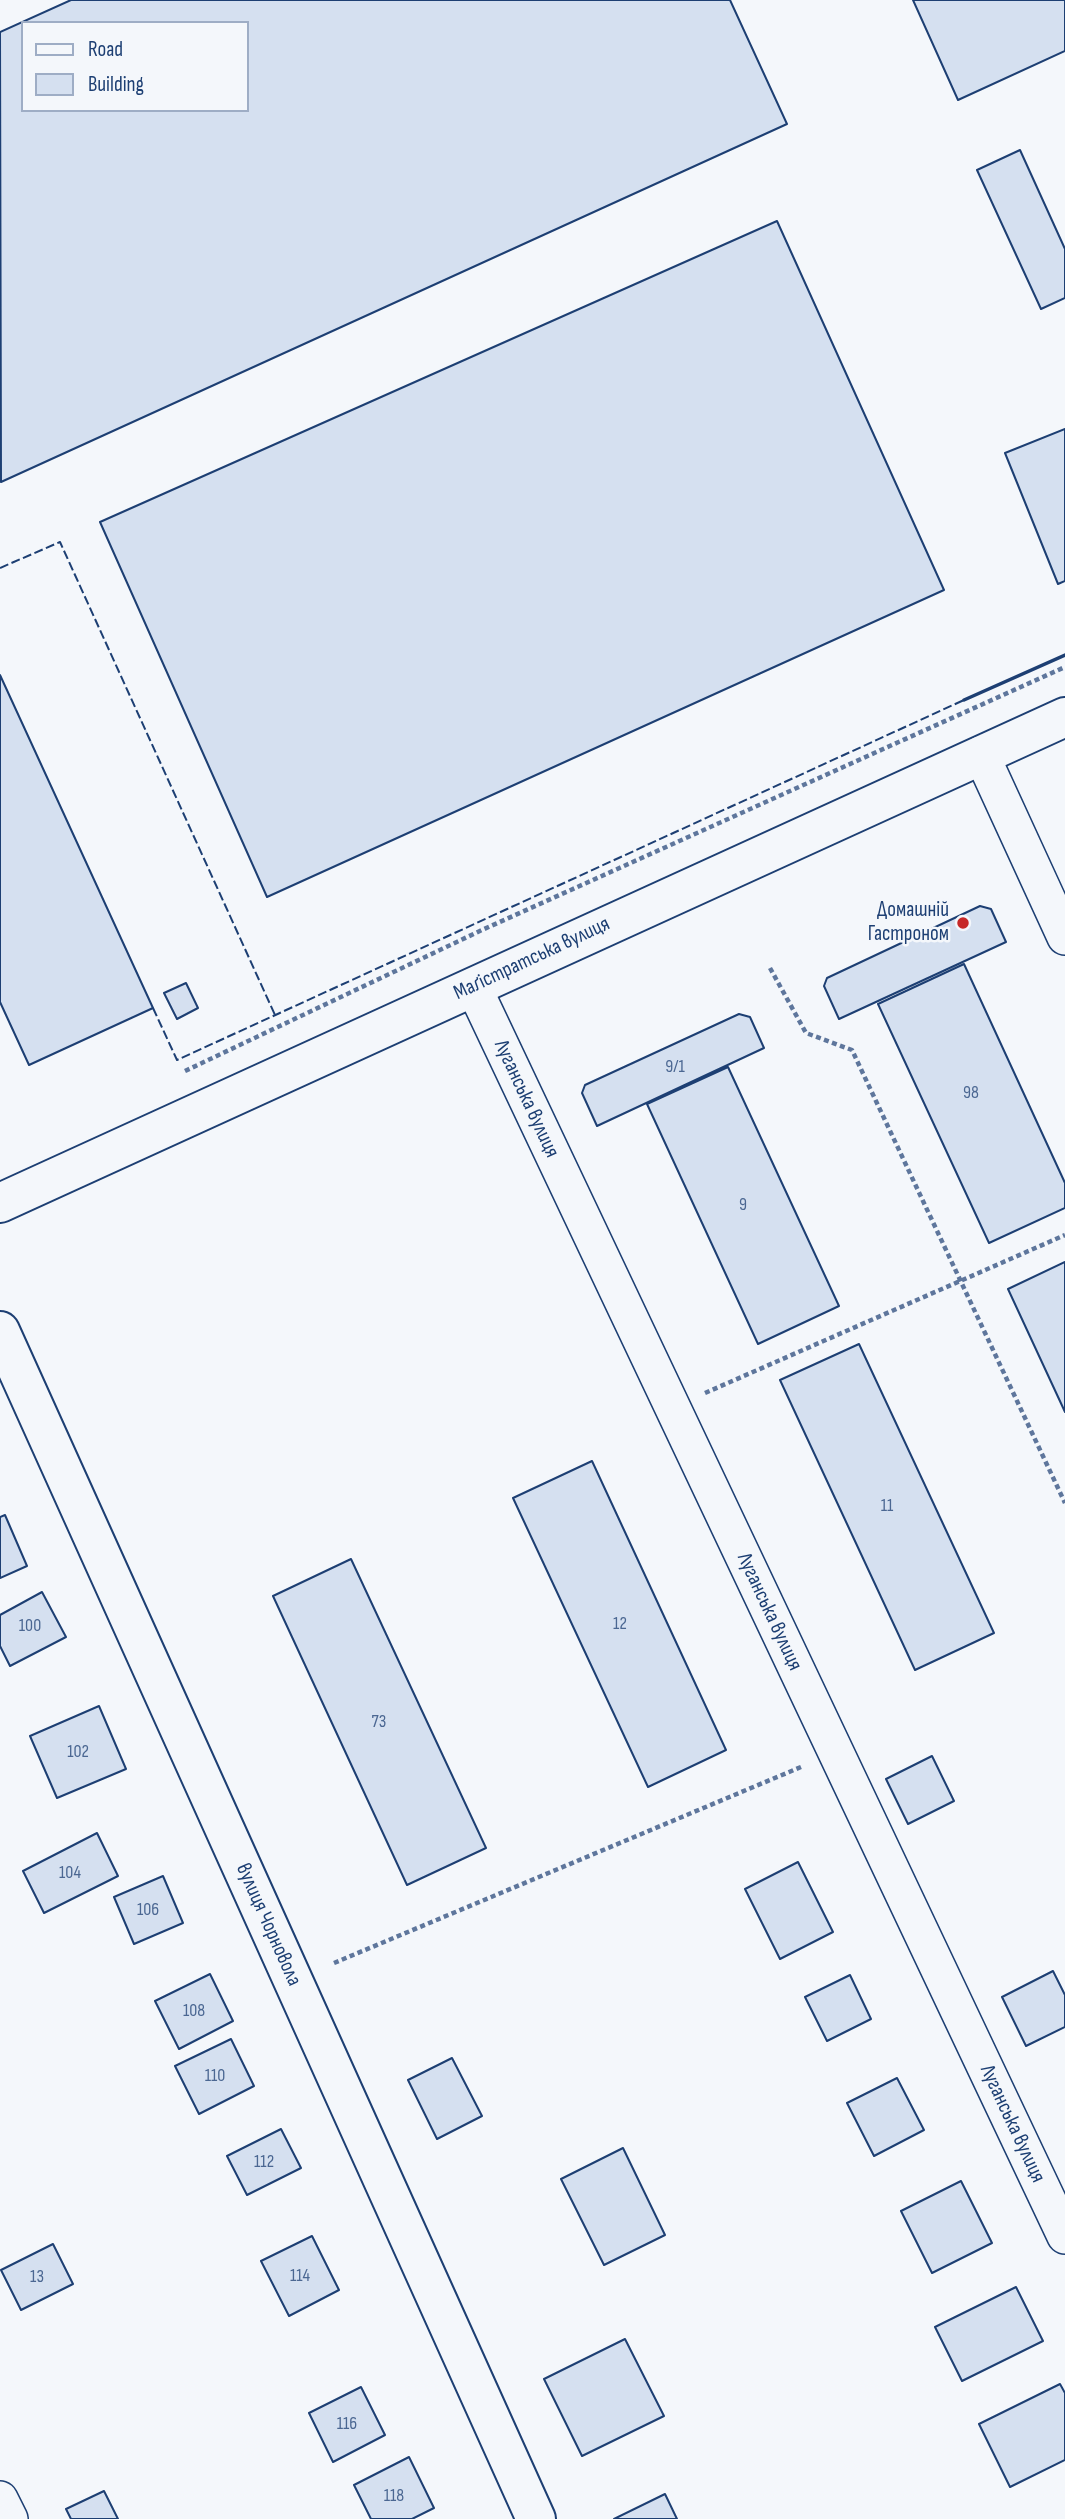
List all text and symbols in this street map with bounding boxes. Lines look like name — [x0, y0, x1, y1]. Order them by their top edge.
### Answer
legend — [21, 21, 248, 112]
text: Road — [88, 37, 123, 62]
text: Building — [88, 72, 144, 97]
place label: Домашній Гастроном — [868, 898, 949, 948]
street label: Маґістратська вулиця — [450, 912, 614, 1006]
marker: Домашній Гастроном — [955, 915, 971, 931]
street label: Луганська вулиця — [488, 1036, 564, 1162]
house number: 9/1 — [665, 1056, 685, 1078]
house number: 98 — [963, 1082, 979, 1104]
house number: 9 — [739, 1194, 747, 1216]
house number: 11 — [881, 1495, 893, 1517]
street label: Луганська вулиця — [731, 1549, 807, 1675]
house number: 12 — [613, 1613, 627, 1635]
house number: 100 — [19, 1615, 41, 1637]
house number: 73 — [372, 1711, 386, 1733]
house number: 102 — [67, 1741, 89, 1763]
street label: вулиця Чорновола — [230, 1860, 306, 1990]
house number: 104 — [59, 1862, 81, 1884]
house number: 106 — [137, 1899, 159, 1921]
house number: 108 — [183, 2000, 205, 2022]
street label: Луганська вулиця — [974, 2061, 1050, 2187]
house number: 110 — [205, 2065, 225, 2087]
house number: 112 — [254, 2151, 274, 2173]
house number: 114 — [290, 2265, 310, 2287]
house number: 13 — [30, 2266, 44, 2288]
house number: 116 — [337, 2413, 357, 2435]
house number: 118 — [384, 2485, 404, 2507]

